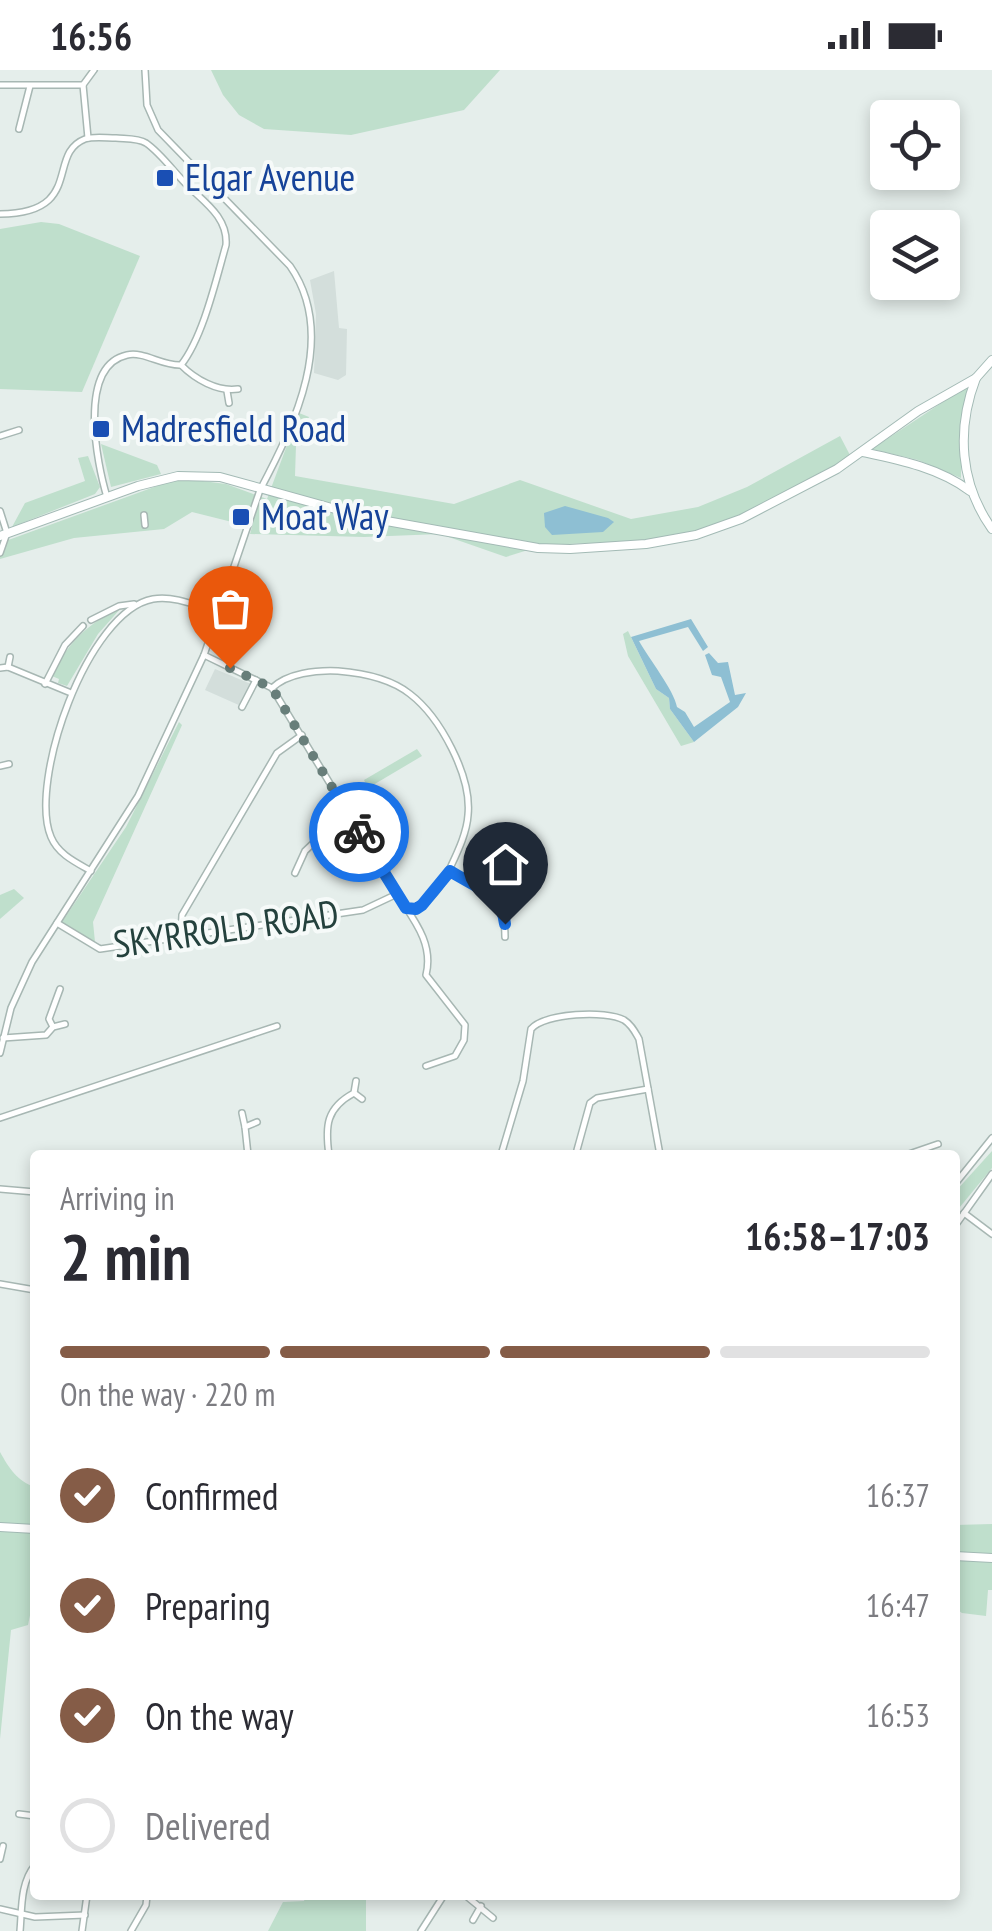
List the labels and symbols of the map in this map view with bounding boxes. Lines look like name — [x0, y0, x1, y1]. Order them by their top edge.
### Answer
place label: Elgar Avenue — [185, 152, 355, 201]
marker: Elgar Avenue — [154, 167, 176, 189]
place label: Madresfield Road — [121, 403, 346, 452]
marker: Madresfield Road — [90, 418, 112, 440]
place label: Moat Way — [261, 491, 389, 540]
marker: Moat Way — [230, 506, 252, 528]
pin — [188, 566, 273, 669]
courier — [309, 782, 409, 882]
pin — [463, 822, 548, 925]
street label: SKYRROLD ROAD — [110, 887, 341, 968]

